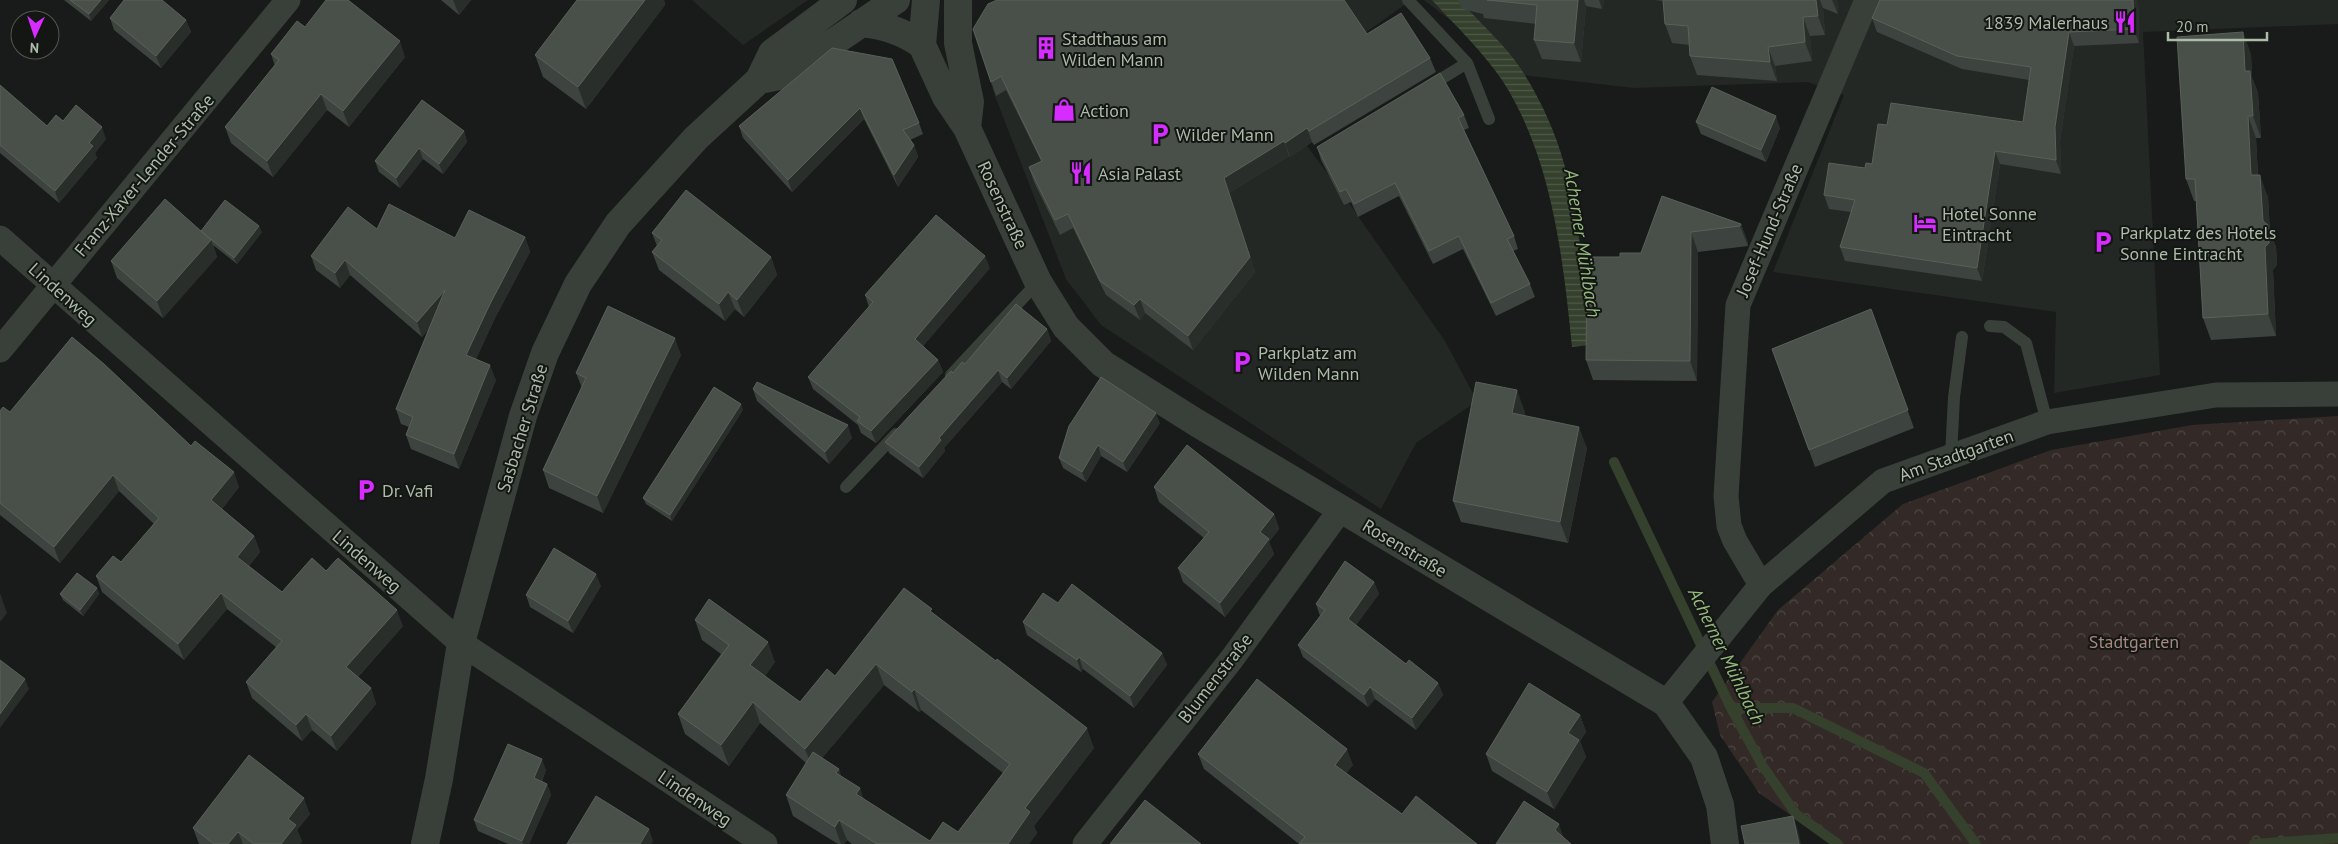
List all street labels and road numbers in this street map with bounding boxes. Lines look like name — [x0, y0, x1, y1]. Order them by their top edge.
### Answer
street label: Franz-Xaver-Lender-Straße — [69, 89, 219, 261]
street label: Rosenstraße — [973, 157, 1033, 253]
street label: Josef-Hund-Straße — [1730, 160, 1807, 301]
street label: Lindenweg — [24, 257, 102, 331]
street label: Sasbacher Straße — [492, 361, 552, 495]
street label: Am Stadtgarten — [1896, 424, 2016, 486]
street label: Rosenstraße — [1359, 514, 1451, 582]
street label: Lindenweg — [328, 525, 406, 597]
street label: Blumenstraße — [1173, 629, 1257, 727]
street label: Lindenweg — [654, 765, 736, 831]

